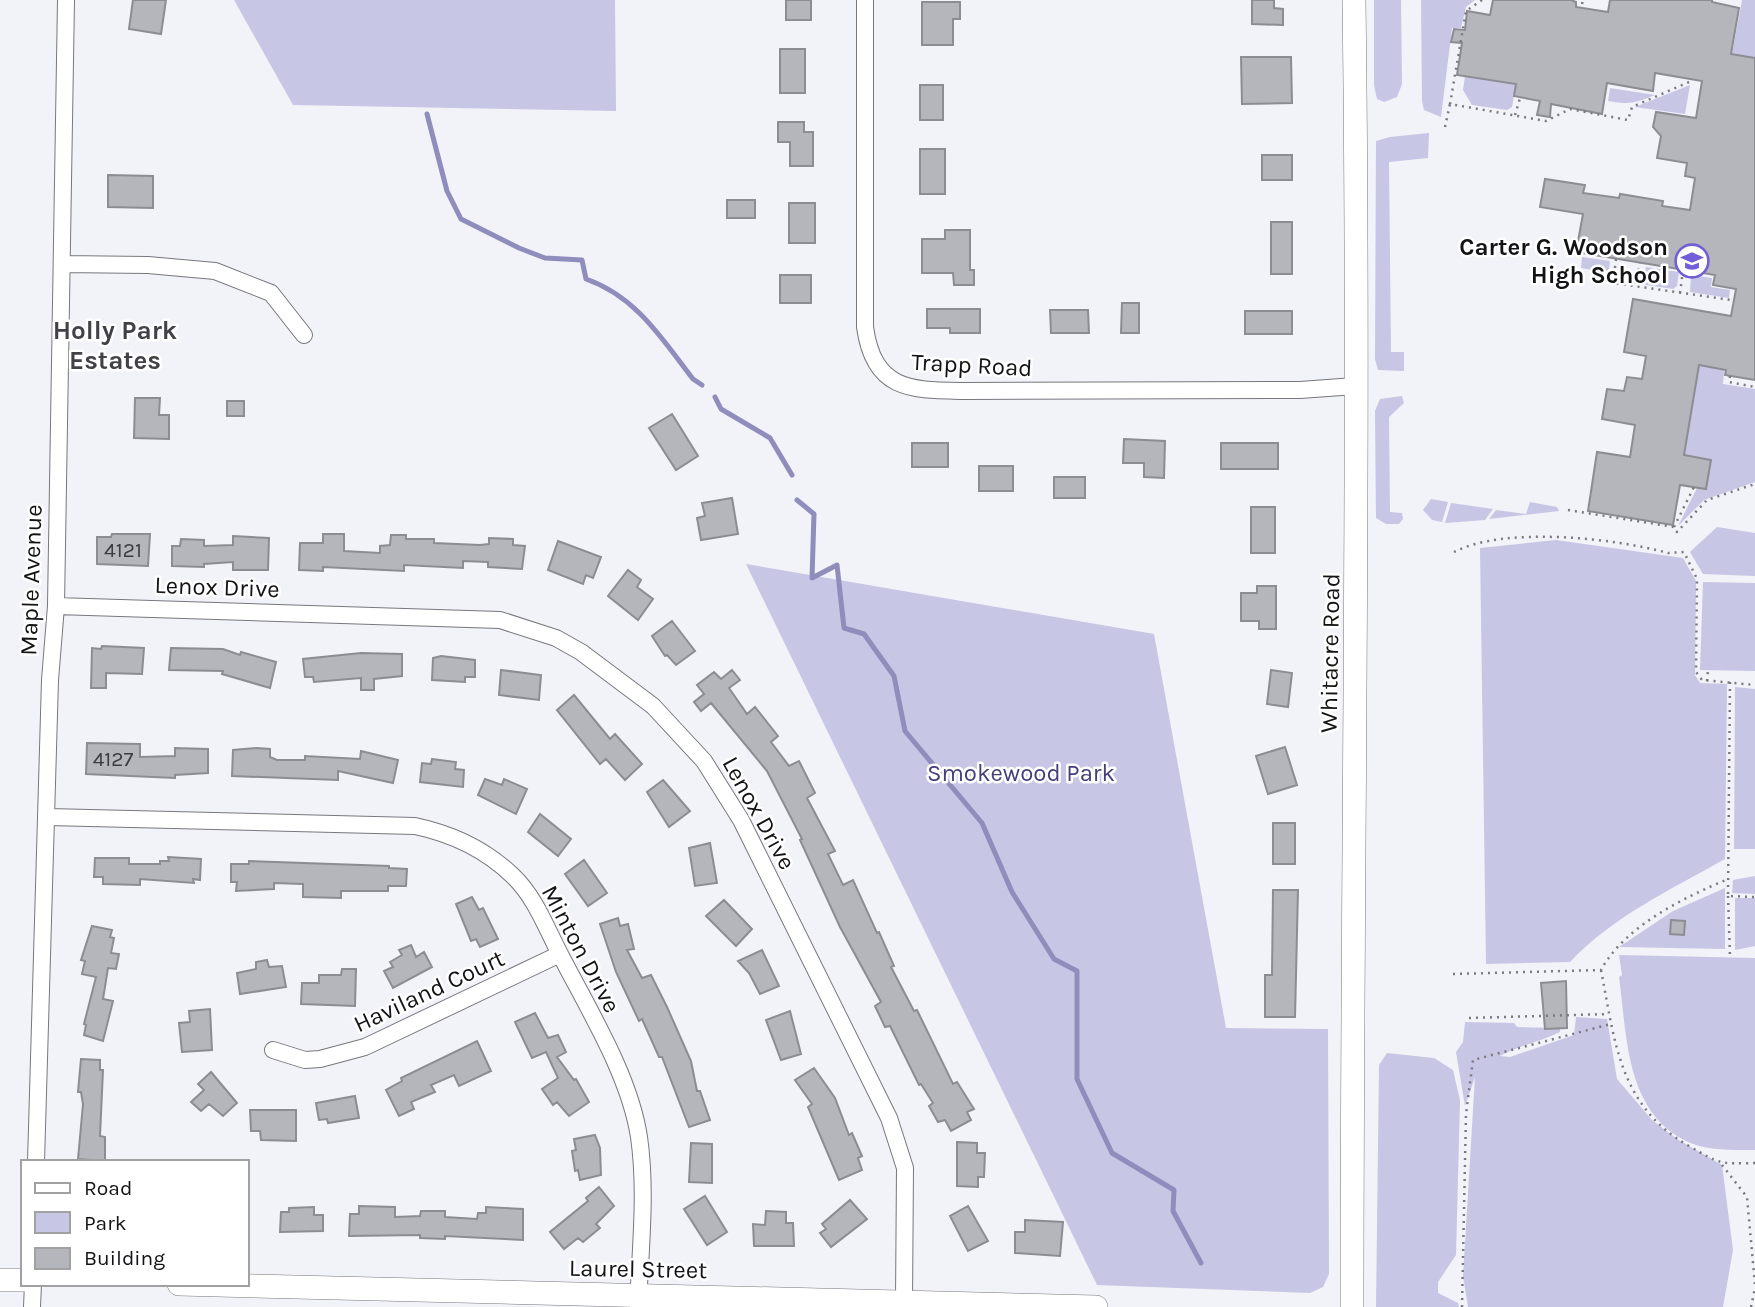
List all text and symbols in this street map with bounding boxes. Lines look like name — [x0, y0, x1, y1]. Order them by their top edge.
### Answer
place label: Carter G. Woodson High School — [1459, 233, 1668, 289]
school or university icon: Carter G. Woodson High School — [1673, 242, 1711, 280]
district label: Holly Park Estates — [53, 315, 177, 376]
street label: Trapp Road — [911, 348, 1033, 382]
street label: Maple Avenue — [14, 504, 48, 656]
house number: 4121 — [104, 538, 142, 562]
street label: Lenox Drive — [154, 571, 280, 603]
street label: Whitacre Road — [1315, 573, 1345, 733]
house number: 4127 — [93, 747, 133, 771]
street label: Lenox Drive — [716, 751, 802, 875]
park label: Smokewood Park — [927, 759, 1115, 787]
street label: Minton Drive — [536, 880, 626, 1018]
street label: Haviland Court — [349, 944, 509, 1038]
legend — [21, 1160, 248, 1286]
text: Road — [84, 1176, 132, 1200]
text: Park — [84, 1211, 127, 1235]
text: Building — [84, 1246, 165, 1270]
street label: Laurel Street — [569, 1254, 707, 1284]

